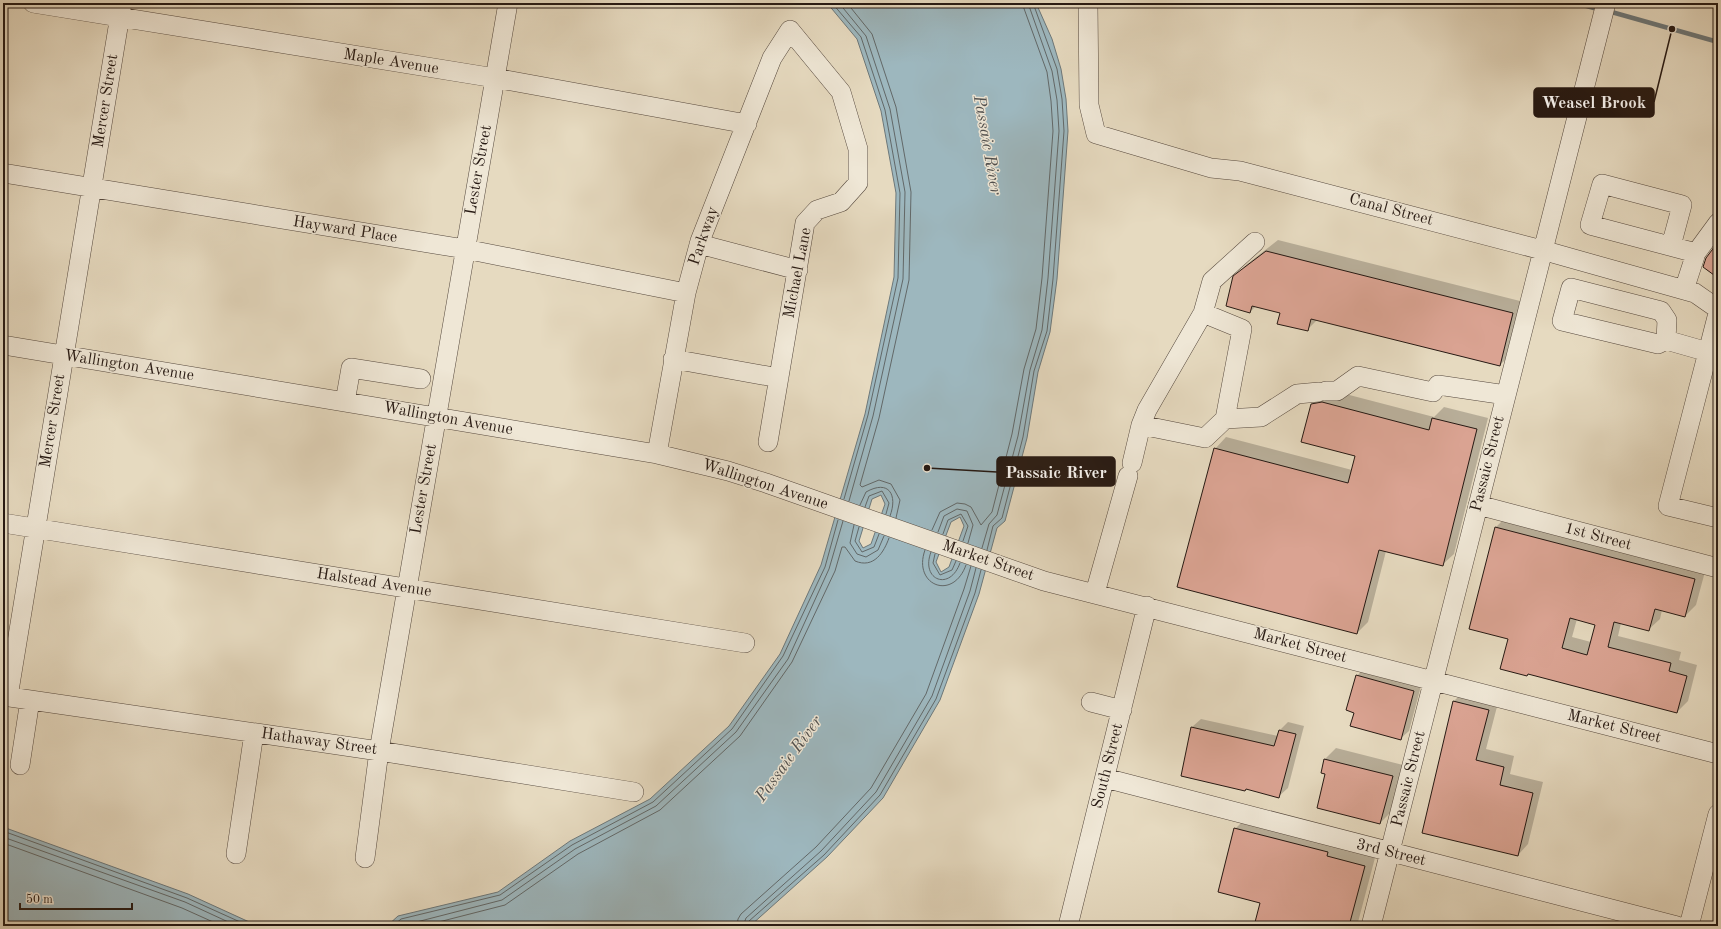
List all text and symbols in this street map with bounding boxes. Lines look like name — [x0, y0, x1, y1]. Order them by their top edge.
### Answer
street label: Maple Avenue — [342, 47, 440, 77]
street label: Mercer Street — [91, 52, 121, 149]
callout: Weasel Brook — [1534, 88, 1654, 117]
water label: Passaic River — [970, 93, 1004, 197]
text: Weasel Brook — [1542, 95, 1647, 112]
street label: Lester Street — [463, 123, 495, 216]
street label: Canal Street — [1347, 191, 1435, 229]
street label: Parkway — [687, 204, 722, 267]
street label: Hayward Place — [292, 214, 398, 246]
street label: Michael Lane — [781, 226, 815, 320]
street label: Wallington Avenue — [63, 348, 195, 384]
street label: Mercer Street — [38, 372, 68, 469]
street label: Wallington Avenue — [382, 400, 514, 438]
street label: Passaic Street — [1468, 414, 1508, 514]
street label: Lester Street — [408, 442, 440, 535]
street label: Wallington Avenue — [700, 457, 830, 513]
callout: Passaic River — [997, 457, 1115, 486]
text: Passaic River — [1005, 465, 1107, 482]
street label: 1st Street — [1563, 520, 1634, 554]
street label: Market Street — [940, 538, 1036, 584]
street label: Halstead Avenue — [315, 566, 433, 600]
street label: Market Street — [1252, 626, 1349, 666]
street label: Market Street — [1565, 708, 1663, 746]
water label: Passaic River — [752, 713, 826, 806]
street label: South Street — [1090, 721, 1126, 810]
street label: Hathaway Street — [260, 726, 379, 758]
street label: Passaic Street — [1389, 729, 1429, 829]
street label: 3rd Street — [1355, 837, 1428, 869]
scale bar — [20, 885, 132, 911]
text: 50 m — [26, 893, 53, 906]

